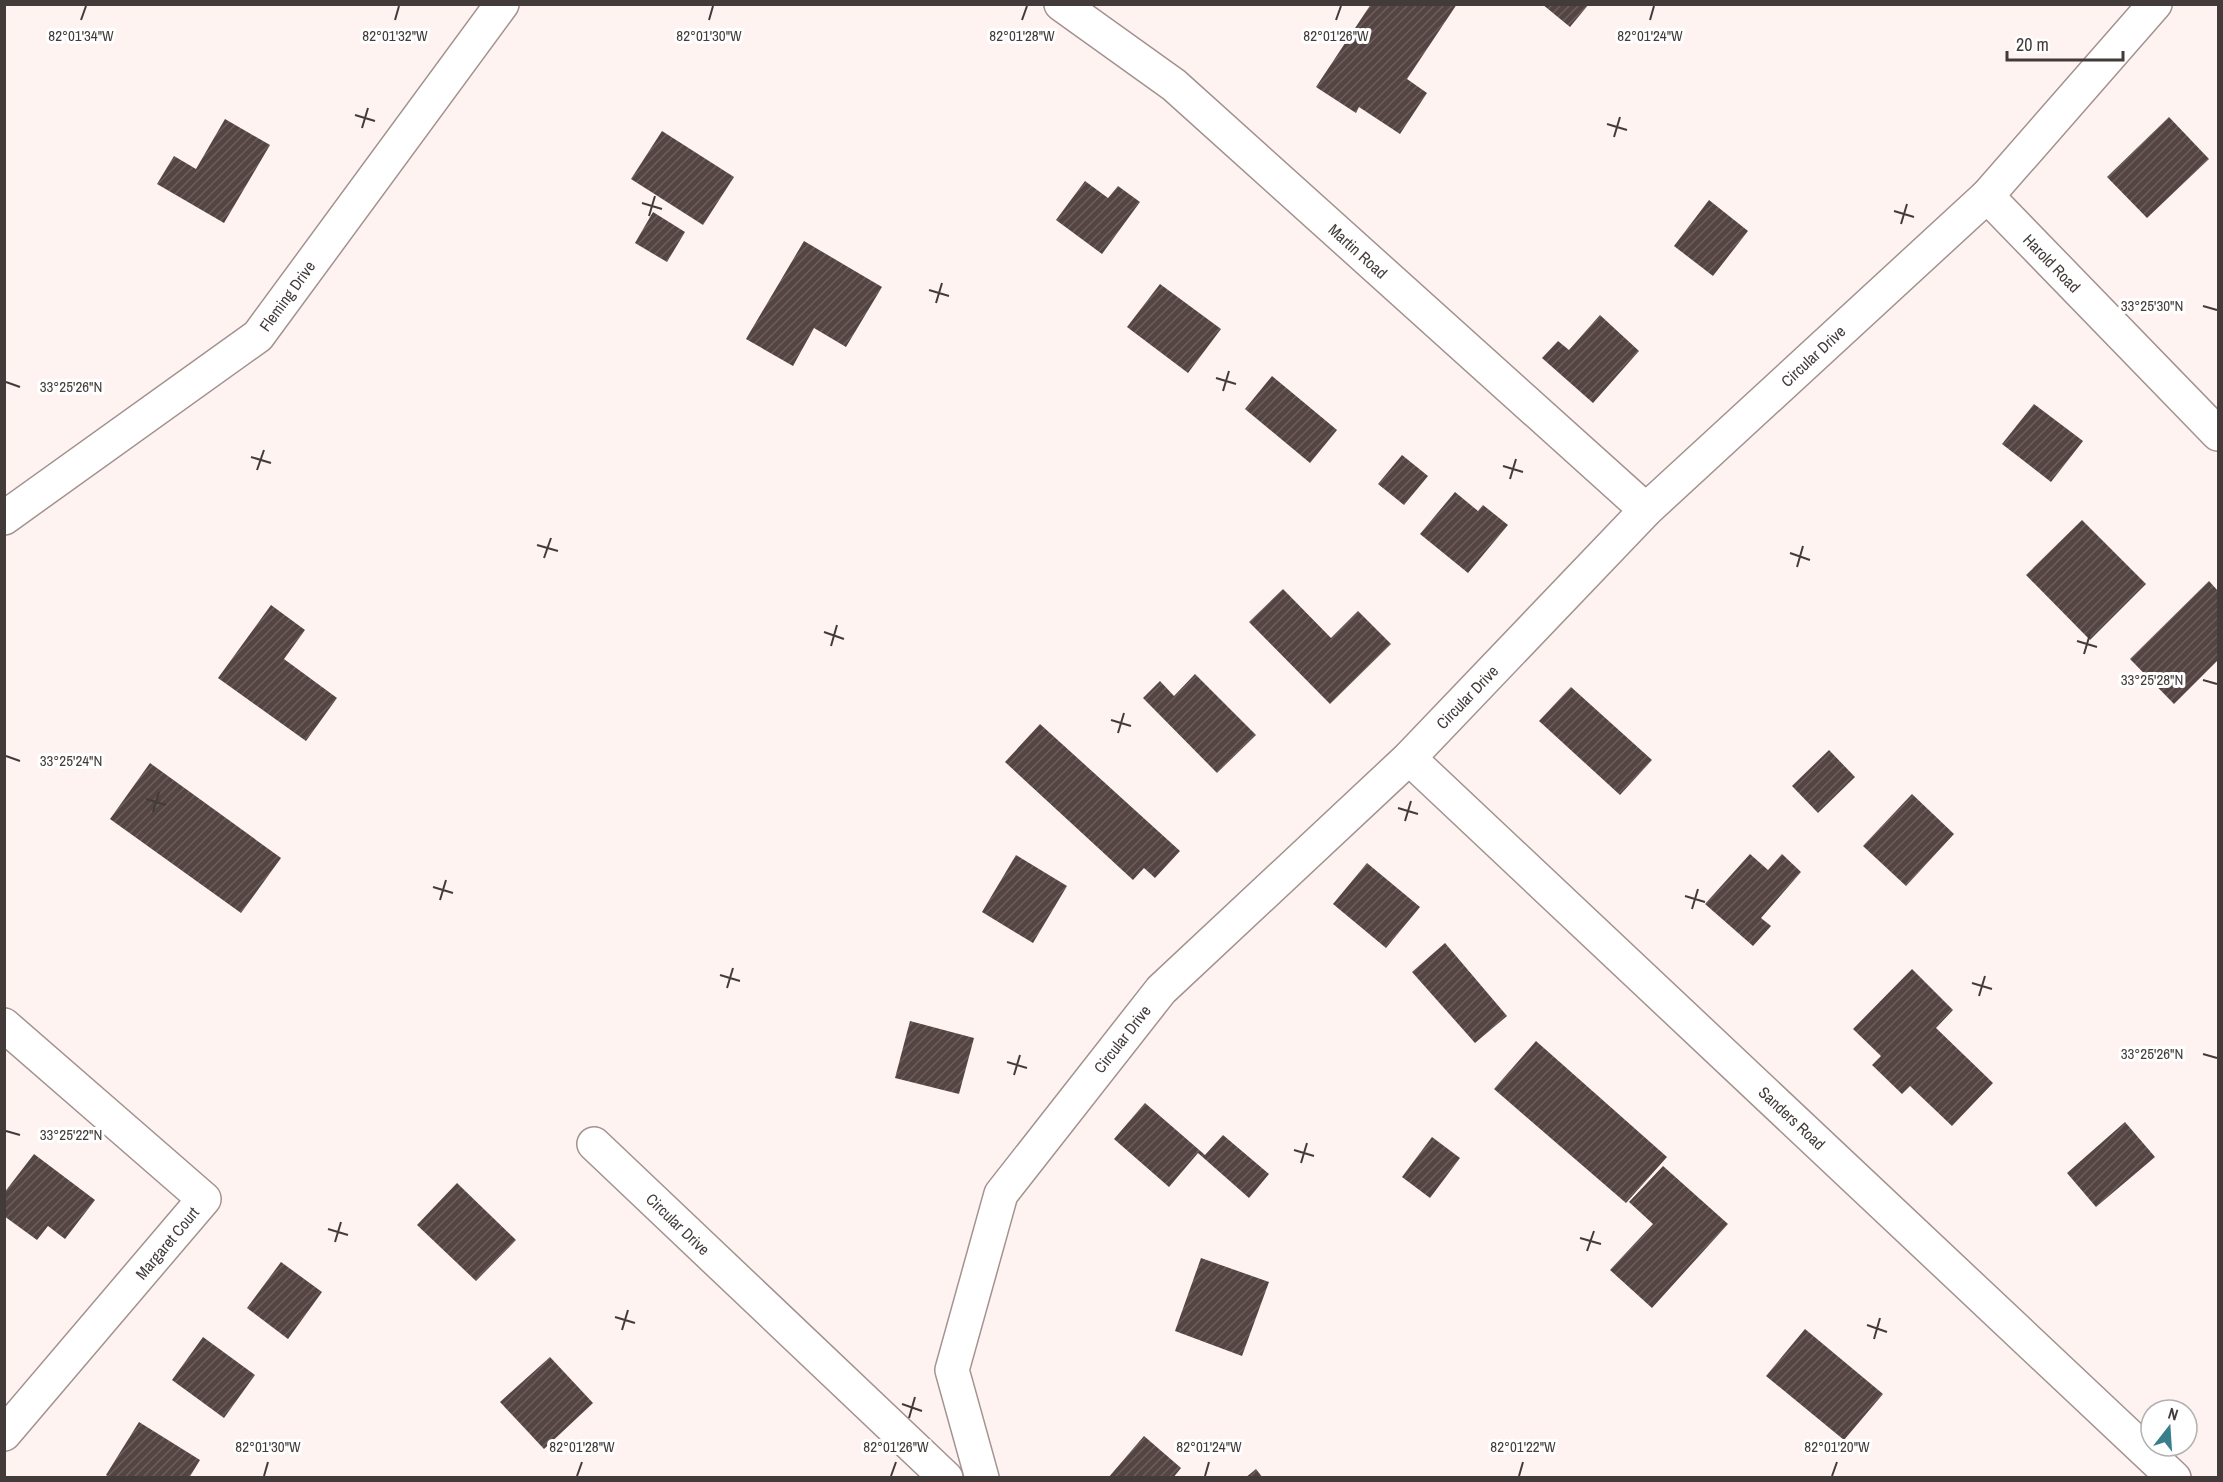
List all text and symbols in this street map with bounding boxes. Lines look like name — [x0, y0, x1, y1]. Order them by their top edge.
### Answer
scale bar — [2007, 24, 2122, 62]
text: 82°01'34"W — [48, 25, 114, 46]
text: 82°01'32"W — [362, 25, 428, 46]
text: 82°01'30"W — [676, 25, 742, 46]
text: 82°01'28"W — [989, 25, 1055, 46]
text: 82°01'26"W — [1303, 25, 1369, 46]
text: 82°01'24"W — [1617, 25, 1683, 46]
text: 20 m — [2016, 32, 2049, 57]
street label: Martin Road — [1324, 219, 1392, 283]
street label: Harold Road — [2019, 229, 2085, 297]
street label: Fleming Drive — [254, 256, 320, 336]
text: 33°25'30"N — [2121, 295, 2183, 316]
street label: Circular Drive — [1776, 320, 1850, 392]
text: 33°25'26"N — [40, 376, 102, 397]
street label: Circular Drive — [1431, 660, 1503, 734]
text: 33°25'28"N — [2121, 669, 2183, 690]
text: 33°25'24"N — [40, 750, 102, 771]
street label: Circular Drive — [1088, 1000, 1156, 1078]
text: 33°25'26"N — [2121, 1043, 2183, 1064]
street label: Sanders Road — [1754, 1081, 1830, 1155]
text: 33°25'22"N — [40, 1124, 102, 1145]
street label: Circular Drive — [641, 1188, 715, 1260]
street label: Margaret Court — [130, 1202, 204, 1284]
north arrow — [2139, 1398, 2199, 1458]
text: N — [2166, 1402, 2181, 1426]
text: 82°01'30"W — [235, 1436, 301, 1457]
text: 82°01'28"W — [549, 1436, 615, 1457]
text: 82°01'26"W — [863, 1436, 929, 1457]
text: 82°01'24"W — [1176, 1436, 1242, 1457]
text: 82°01'22"W — [1490, 1436, 1556, 1457]
text: 82°01'20"W — [1804, 1436, 1870, 1457]

